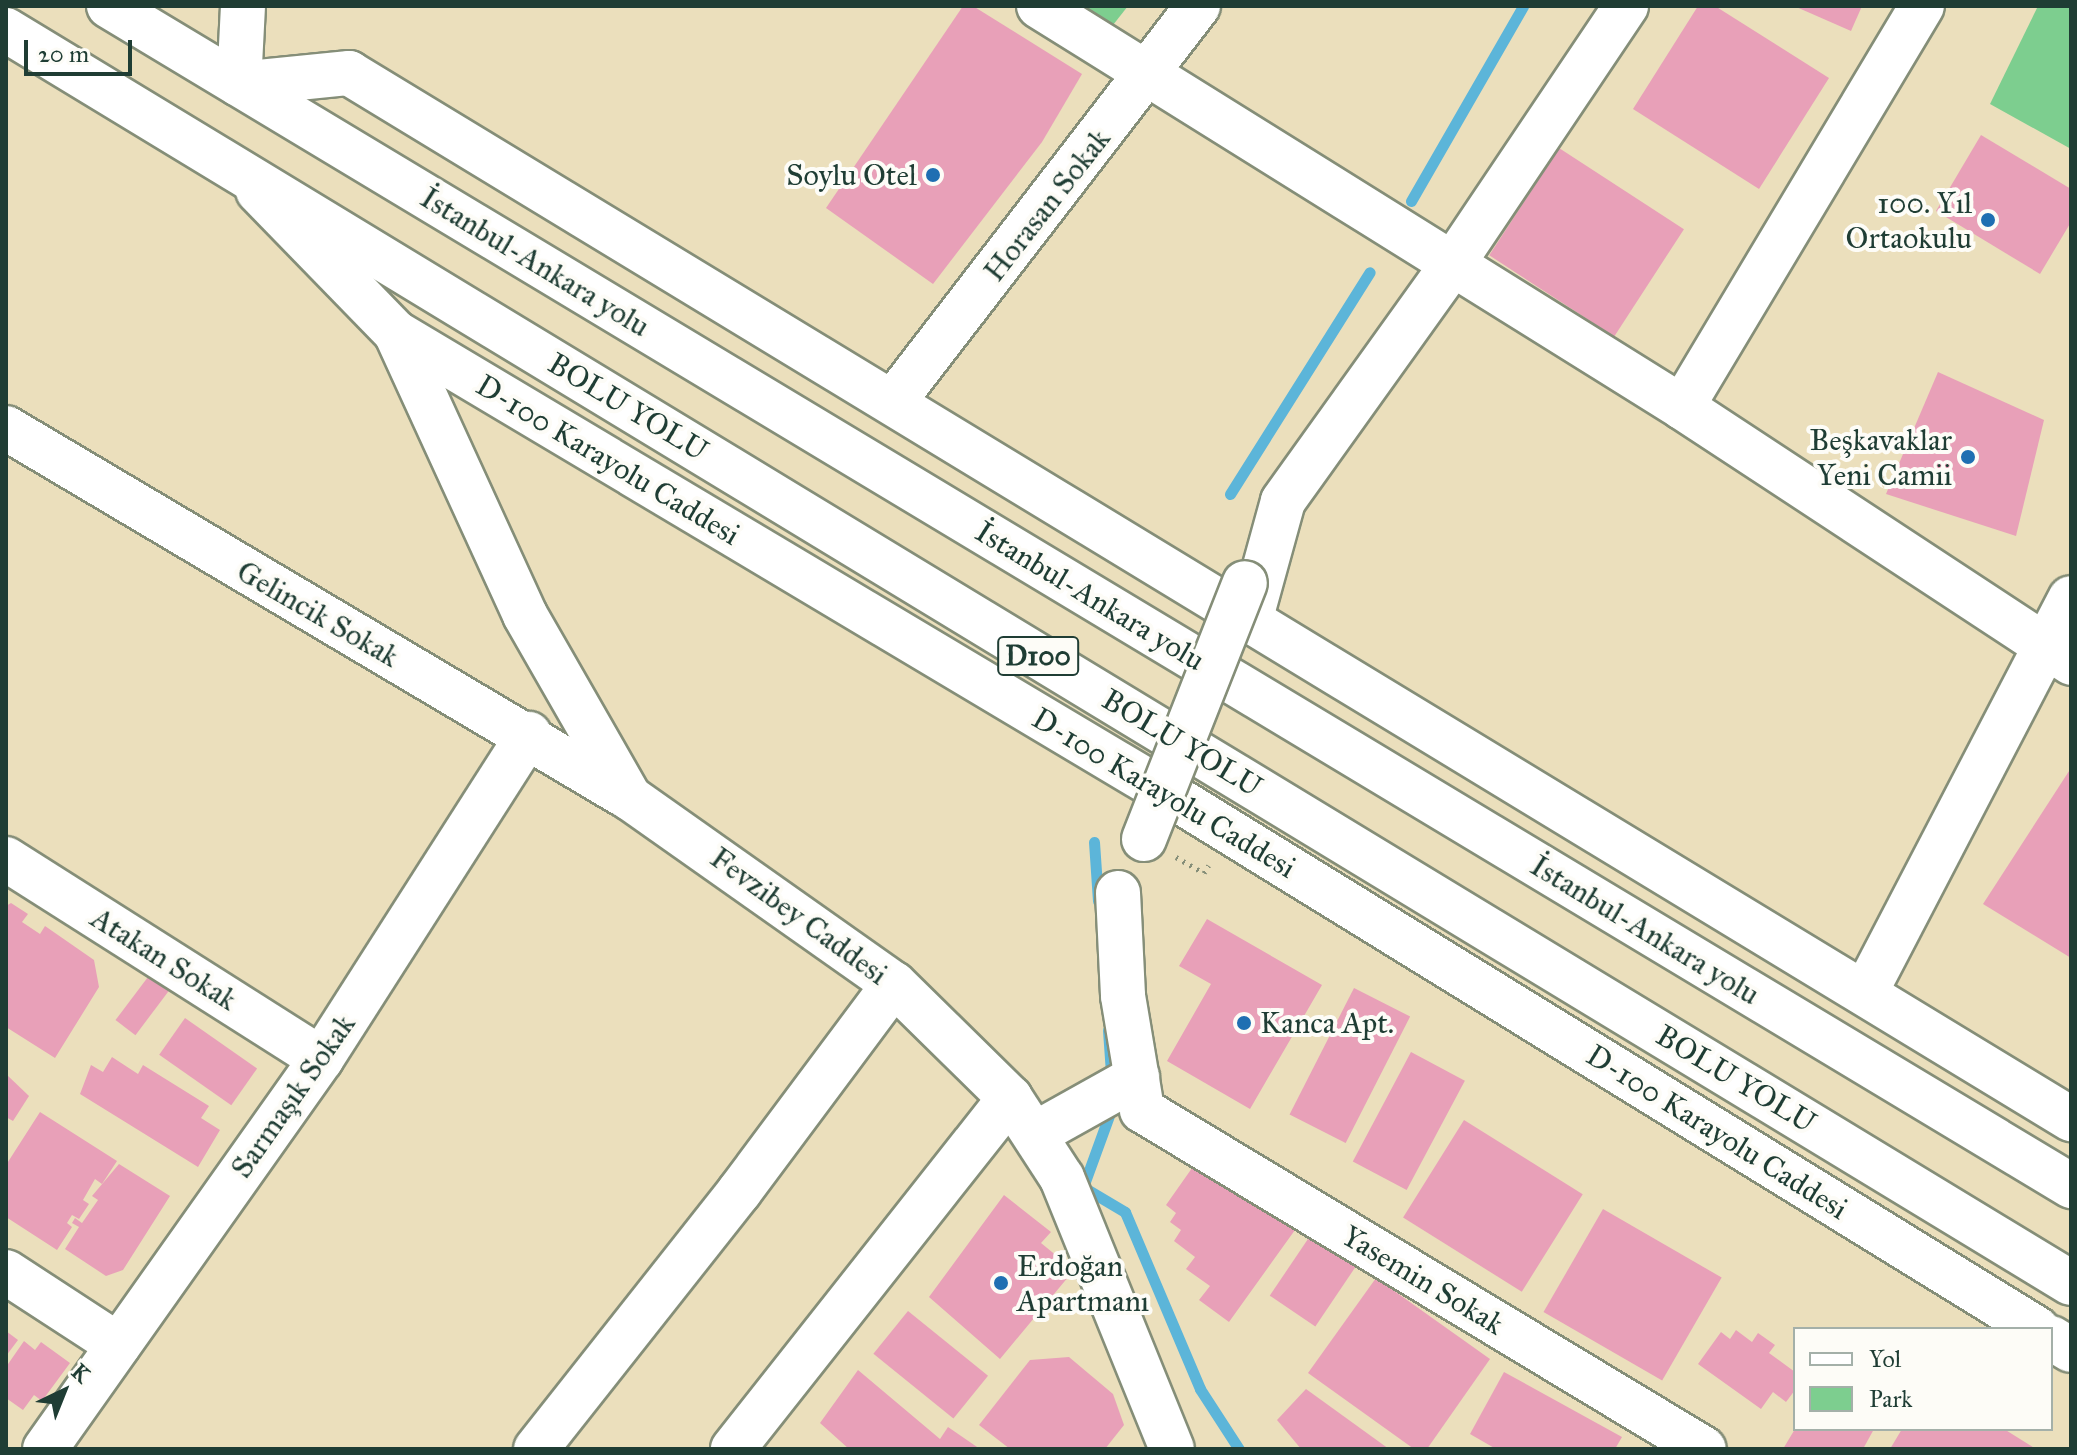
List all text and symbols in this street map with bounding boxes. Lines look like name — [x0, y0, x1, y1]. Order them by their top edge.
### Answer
scale bar — [28, 24, 136, 74]
text: 20 m — [38, 39, 89, 69]
street label: Horasan Sokak — [976, 121, 1118, 289]
place label: Soylu Otel — [786, 157, 917, 193]
marker: Soylu Otel — [924, 166, 942, 184]
street label: İstanbul-Ankara yolu — [414, 179, 656, 345]
place label: 100. Yıl Ortaokulu — [1846, 185, 1972, 256]
marker: 100. Yıl Ortaokulu — [1979, 211, 1997, 229]
street label: BOLU YOLU — [542, 345, 714, 469]
street label: D-100 Karayolu Caddesi — [470, 367, 746, 553]
place label: Beşkavaklar Yeni Camii — [1809, 422, 1952, 492]
marker: Beşkavaklar Yeni Camii — [1959, 448, 1977, 466]
street label: İstanbul-Ankara yolu — [969, 513, 1211, 679]
street label: Gelincik Sokak — [231, 553, 405, 675]
road number: D100 — [996, 632, 1080, 680]
street label: BOLU YOLU — [1096, 681, 1268, 805]
street label: D-100 Karayolu Caddesi — [1026, 700, 1302, 886]
street label: Fevzibey Caddesi — [703, 840, 895, 992]
street label: İstanbul-Ankara yolu — [1524, 847, 1766, 1013]
street label: Atakan Sokak — [84, 900, 244, 1018]
place label: Kanca Apt. — [1260, 1005, 1394, 1041]
street label: Sarmaşık Sokak — [223, 1007, 363, 1185]
marker: Kanca Apt. — [1235, 1014, 1253, 1032]
street label: BOLU YOLU — [1650, 1017, 1822, 1141]
street label: D-100 Karayolu Caddesi — [1580, 1037, 1854, 1227]
street label: Yasemin Sokak — [1336, 1218, 1510, 1342]
place label: Erdoğan Apartmanı — [1017, 1248, 1149, 1318]
marker: Erdoğan Apartmanı — [992, 1274, 1010, 1292]
legend — [1793, 1327, 2053, 1431]
text: Yol — [1869, 1344, 1901, 1374]
north arrow — [24, 1351, 104, 1431]
text: K — [66, 1358, 96, 1388]
text: Park — [1869, 1384, 1912, 1414]

